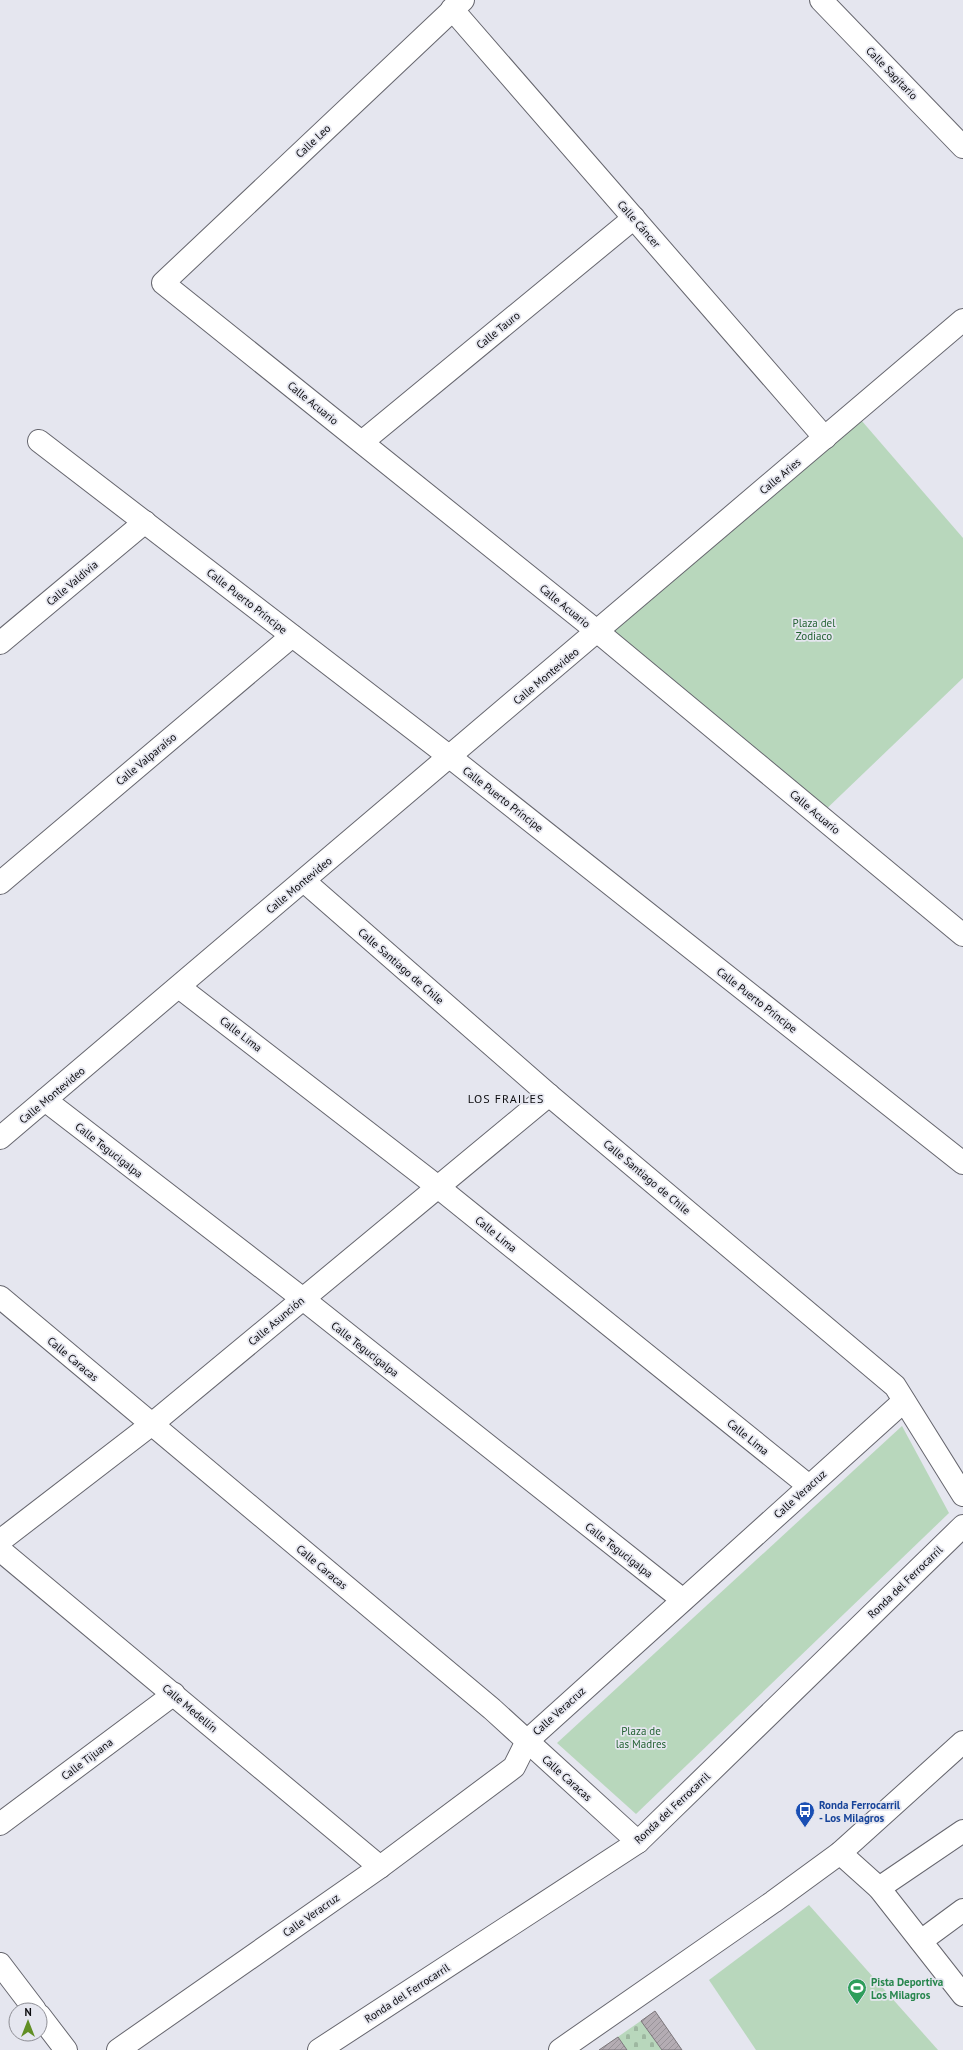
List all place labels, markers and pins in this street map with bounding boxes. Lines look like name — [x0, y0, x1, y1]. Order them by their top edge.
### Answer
place label: Ronda Ferrocarril - Los Milagros — [819, 1798, 901, 1825]
bus stop icon: Ronda Ferrocarril - Los Milagros — [794, 1800, 816, 1828]
place label: Pista Deportiva Los Milagros — [871, 1975, 943, 2002]
sports icon: Pista Deportiva Los Milagros — [846, 1977, 868, 2005]

